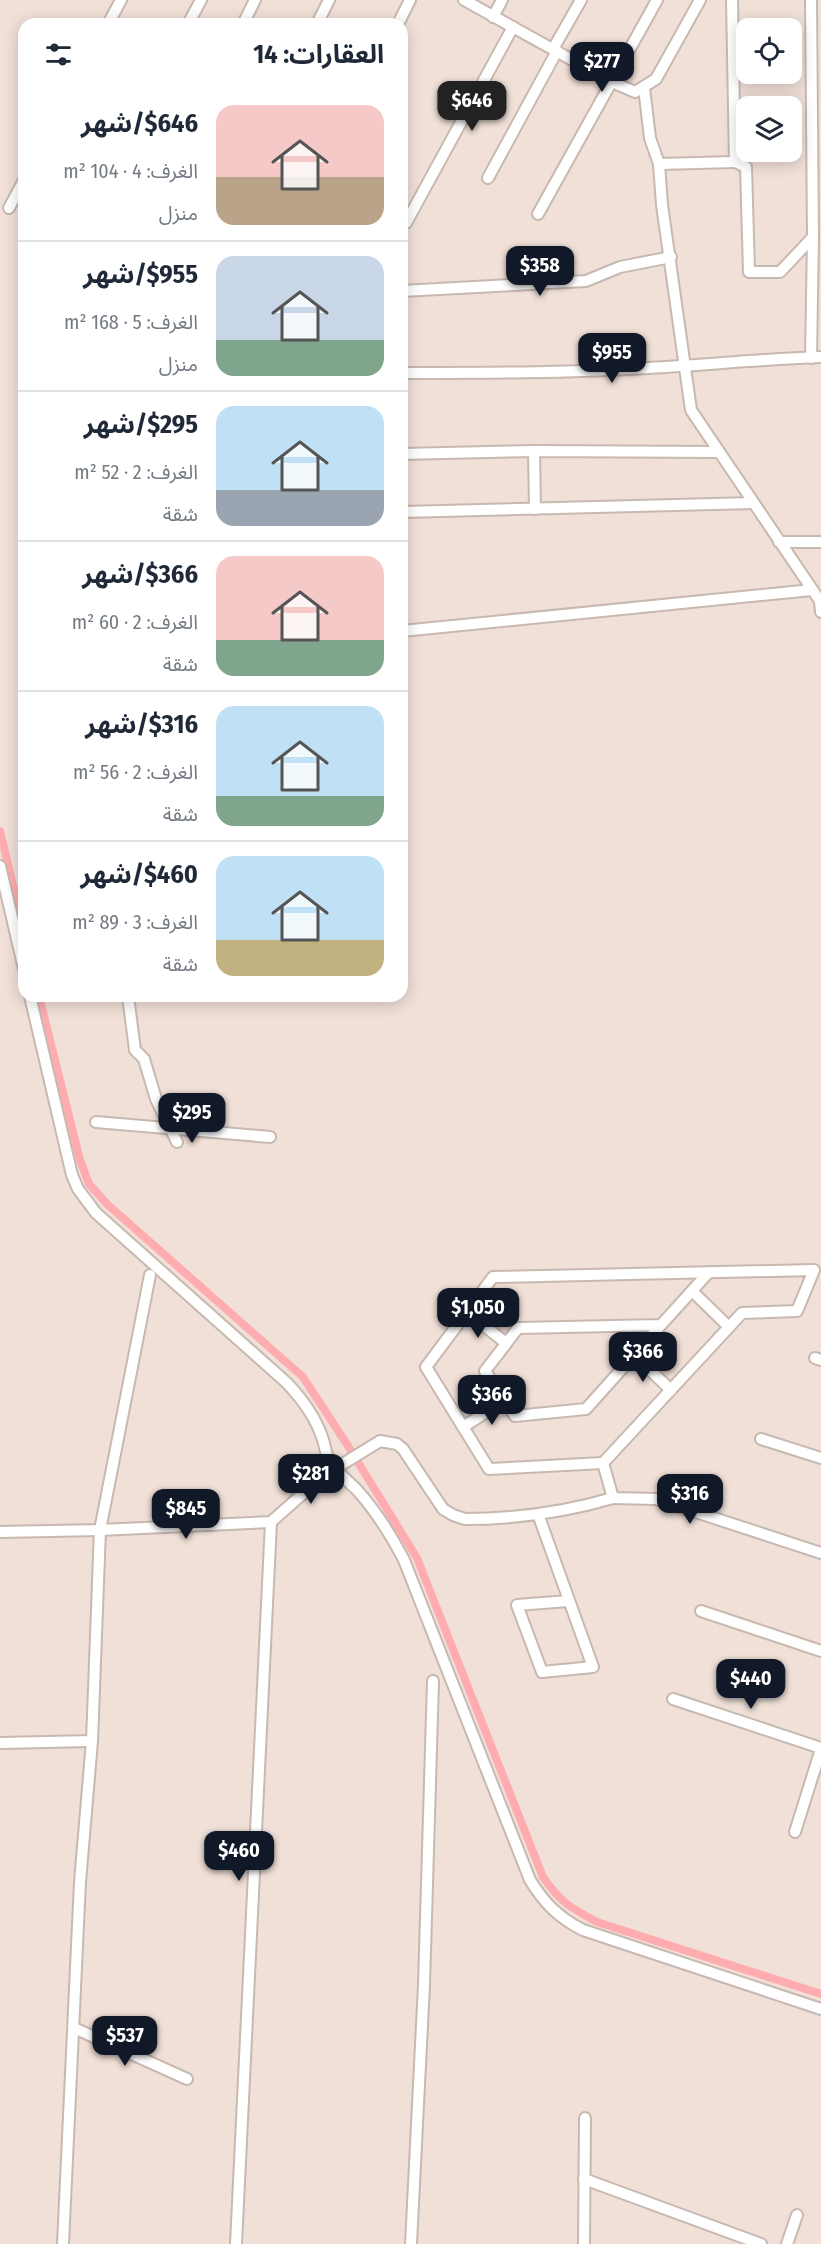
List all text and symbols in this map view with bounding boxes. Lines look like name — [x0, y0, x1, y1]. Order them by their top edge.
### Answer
map controls — [736, 18, 802, 162]
button: locate — [736, 18, 802, 84]
icon: filters — [42, 38, 75, 71]
text: العقارات: 14 — [253, 39, 384, 70]
pin: $277 — [566, 42, 638, 93]
text: $277 — [584, 49, 620, 73]
pin: $646 — [436, 81, 508, 132]
text: $646 — [451, 88, 493, 112]
button: layers — [736, 96, 802, 162]
text: $646/شهر — [81, 108, 198, 139]
icon: home — [264, 129, 336, 201]
text: الغرف: 4 · 104 m² — [63, 159, 198, 183]
text: منزل — [159, 201, 198, 225]
pin: $358 — [504, 246, 576, 297]
text: $358 — [520, 253, 560, 277]
text: $955/شهر — [83, 259, 198, 290]
icon: home — [264, 280, 336, 352]
text: الغرف: 5 · 168 m² — [64, 310, 198, 334]
pin: $955 — [576, 333, 648, 384]
text: $955 — [592, 340, 632, 364]
text: منزل — [159, 352, 198, 376]
text: $295/شهر — [84, 409, 198, 440]
icon: home — [264, 430, 336, 502]
text: الغرف: 2 · 52 m² — [74, 460, 198, 484]
text: شقة — [163, 502, 198, 526]
text: $366/شهر — [82, 559, 198, 590]
icon: home — [264, 580, 336, 652]
text: الغرف: 2 · 60 m² — [72, 610, 198, 634]
text: شقة — [163, 652, 198, 676]
text: $316/شهر — [85, 709, 198, 740]
icon: home — [264, 730, 336, 802]
text: الغرف: 2 · 56 m² — [73, 760, 198, 784]
text: شقة — [163, 802, 198, 826]
text: $460/شهر — [80, 859, 198, 890]
icon: home — [264, 880, 336, 952]
text: الغرف: 3 · 89 m² — [72, 910, 198, 934]
text: شقة — [163, 952, 198, 976]
pin: $295 — [156, 1093, 228, 1144]
text: $295 — [172, 1100, 212, 1124]
pin: $1,050 — [429, 1288, 527, 1339]
text: $1,050 — [451, 1295, 505, 1319]
pin: $366 — [607, 1332, 679, 1383]
text: $366 — [623, 1339, 663, 1363]
pin: $366 — [456, 1375, 528, 1426]
text: $366 — [472, 1382, 512, 1406]
pin: $281 — [275, 1454, 347, 1505]
text: $281 — [292, 1461, 330, 1485]
pin: $316 — [654, 1474, 726, 1525]
text: $316 — [671, 1481, 709, 1505]
pin: $845 — [150, 1489, 222, 1540]
text: $845 — [166, 1496, 206, 1520]
pin: $440 — [715, 1659, 787, 1710]
text: $440 — [730, 1666, 772, 1690]
pin: $460 — [203, 1831, 275, 1882]
text: $460 — [218, 1838, 260, 1862]
pin: $537 — [89, 2016, 161, 2067]
text: $537 — [106, 2023, 144, 2047]

